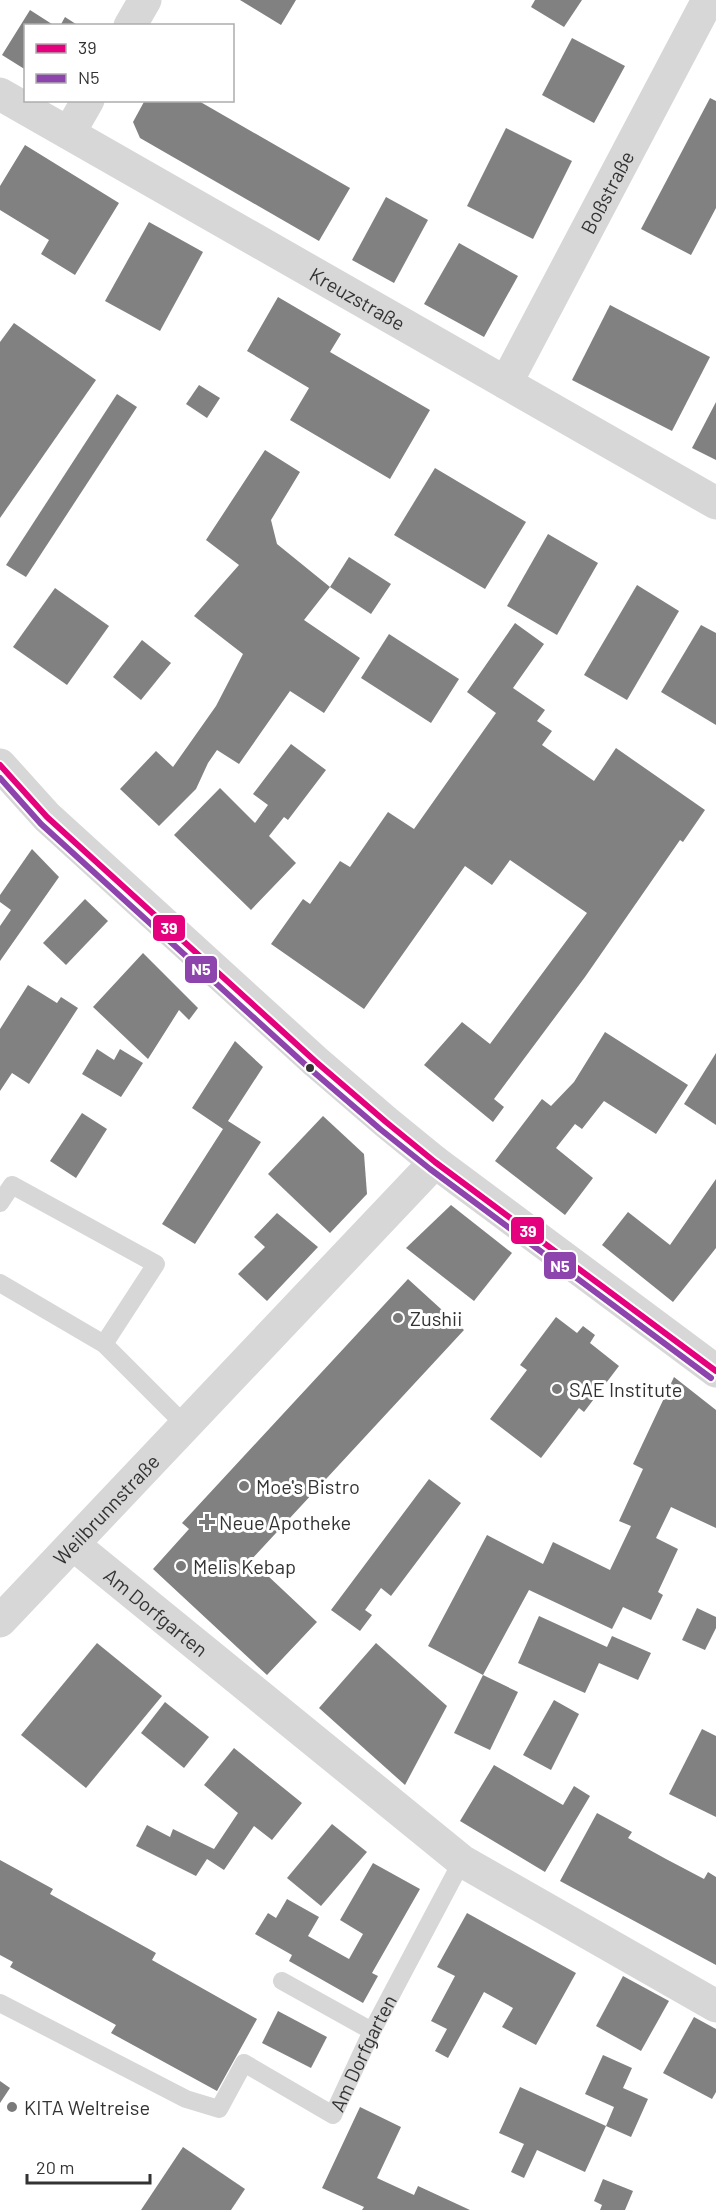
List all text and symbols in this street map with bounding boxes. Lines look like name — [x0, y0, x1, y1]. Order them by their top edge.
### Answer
legend — [24, 24, 234, 102]
text: 39 — [78, 36, 97, 58]
text: N5 — [78, 66, 99, 88]
street label: Boßstraße — [575, 146, 638, 238]
street label: Kreuzstraße — [306, 262, 410, 335]
line badge: 39 — [152, 914, 186, 942]
text: 39 — [160, 918, 178, 937]
line badge: N5 — [184, 955, 218, 984]
text: N5 — [191, 959, 211, 978]
unlabelled marker — [304, 1062, 316, 1074]
line badge: 39 — [510, 1216, 545, 1245]
text: 39 — [519, 1221, 537, 1240]
line badge: N5 — [543, 1251, 577, 1280]
text: N5 — [550, 1256, 570, 1275]
place label: Zushii — [410, 1306, 462, 1330]
marker: Zushii — [391, 1311, 405, 1325]
place label: SAE Institute — [569, 1377, 683, 1401]
marker: SAE Institute — [550, 1382, 564, 1396]
street label: Weilbrunnstraße — [48, 1449, 164, 1570]
place label: Moe's Bistro — [256, 1474, 360, 1498]
marker: Moe's Bistro — [237, 1479, 251, 1493]
place label: Neue Apotheke — [219, 1510, 351, 1534]
marker: Neue Apotheke — [200, 1515, 214, 1529]
place label: Melis Kebap — [193, 1554, 296, 1578]
marker: Melis Kebap — [174, 1559, 188, 1573]
street label: Am Dorfgarten — [99, 1563, 213, 1661]
street label: Am Dorfgarten — [324, 1990, 401, 2115]
place label: KITA Weltreise — [24, 2095, 150, 2119]
marker: KITA Weltreise — [5, 2100, 19, 2114]
scale bar — [27, 2147, 150, 2185]
text: 20 m — [36, 2156, 74, 2178]

